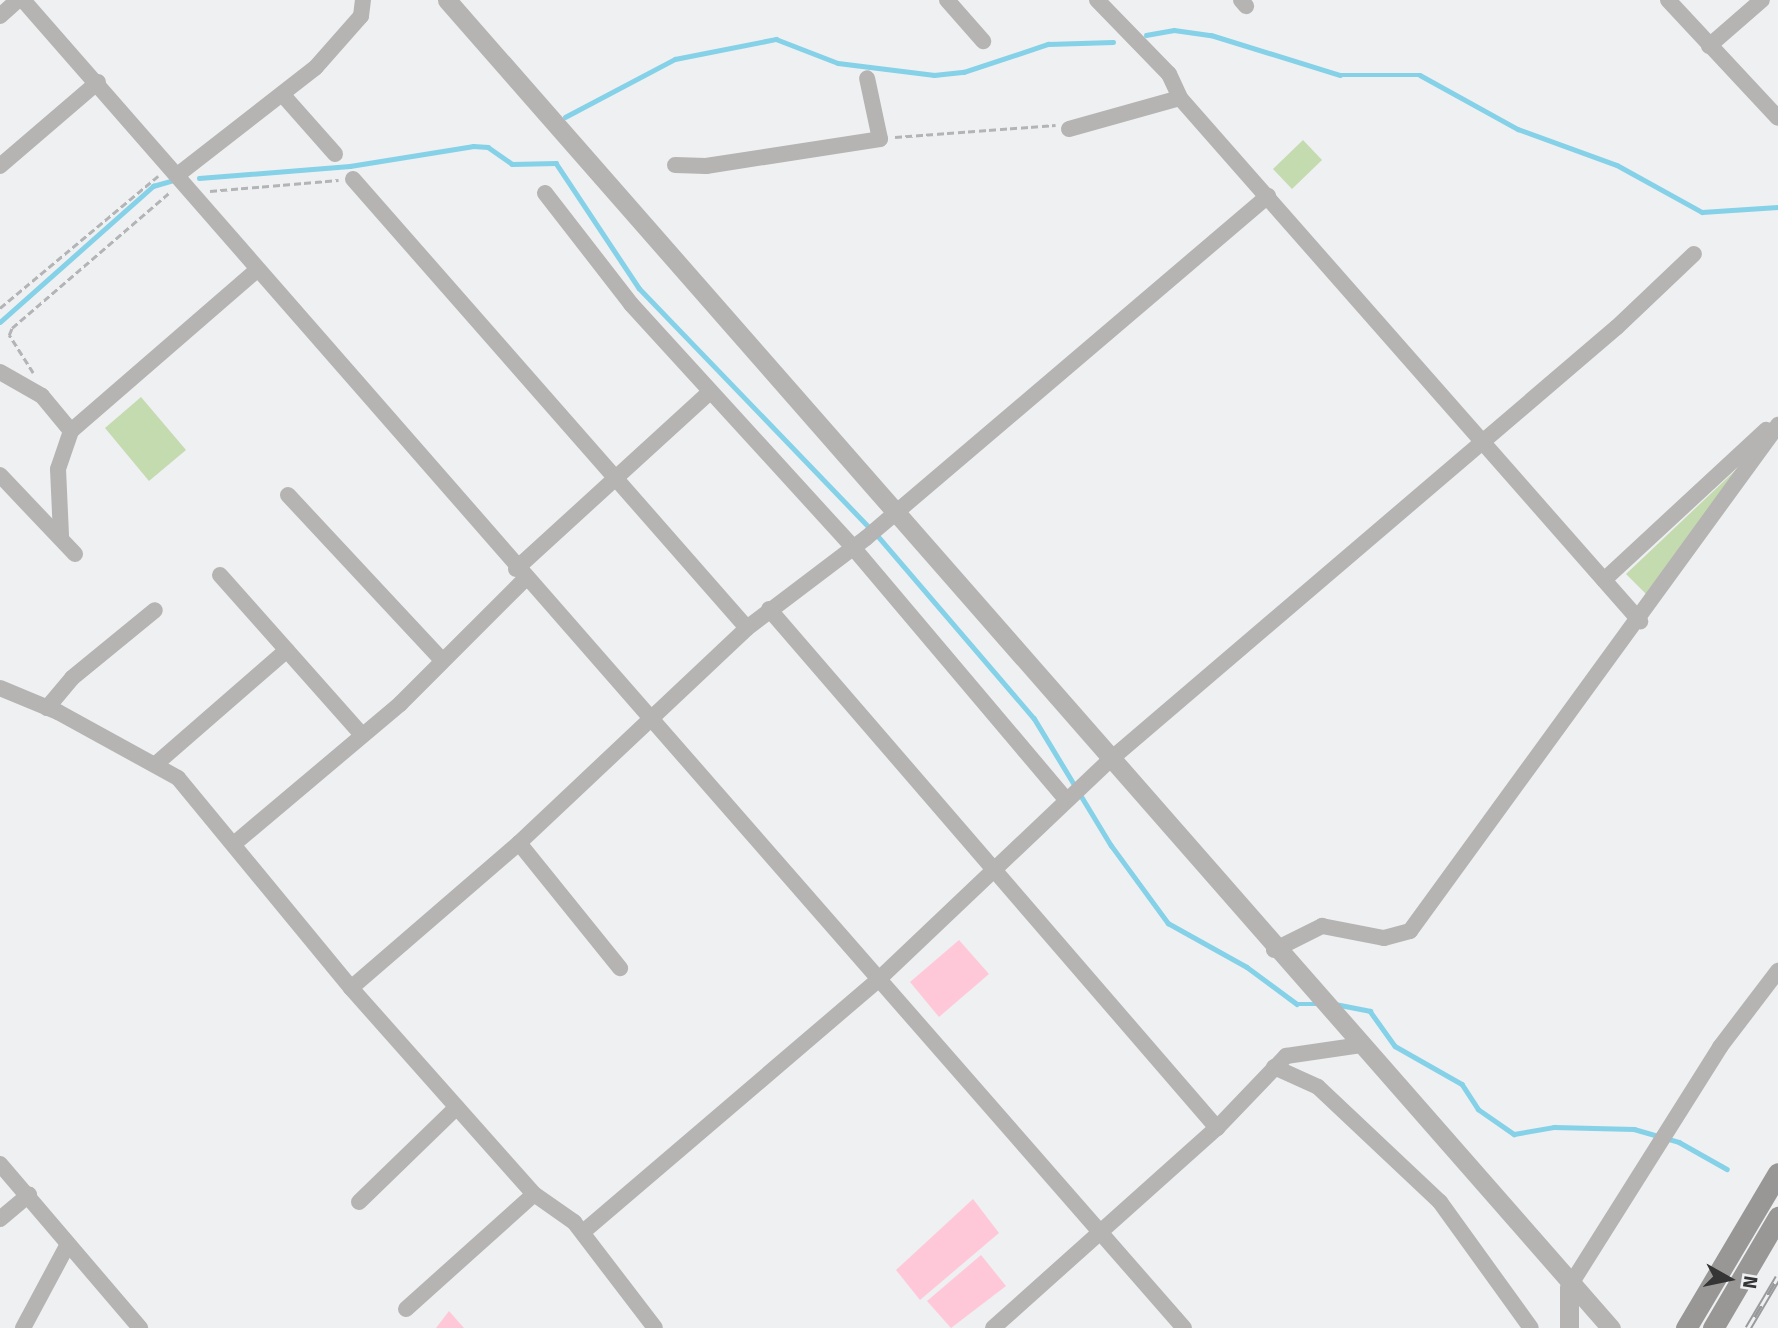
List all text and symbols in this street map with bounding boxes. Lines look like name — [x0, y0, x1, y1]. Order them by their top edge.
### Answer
north arrow — [1694, 1244, 1764, 1314]
text: N — [1738, 1274, 1763, 1290]

